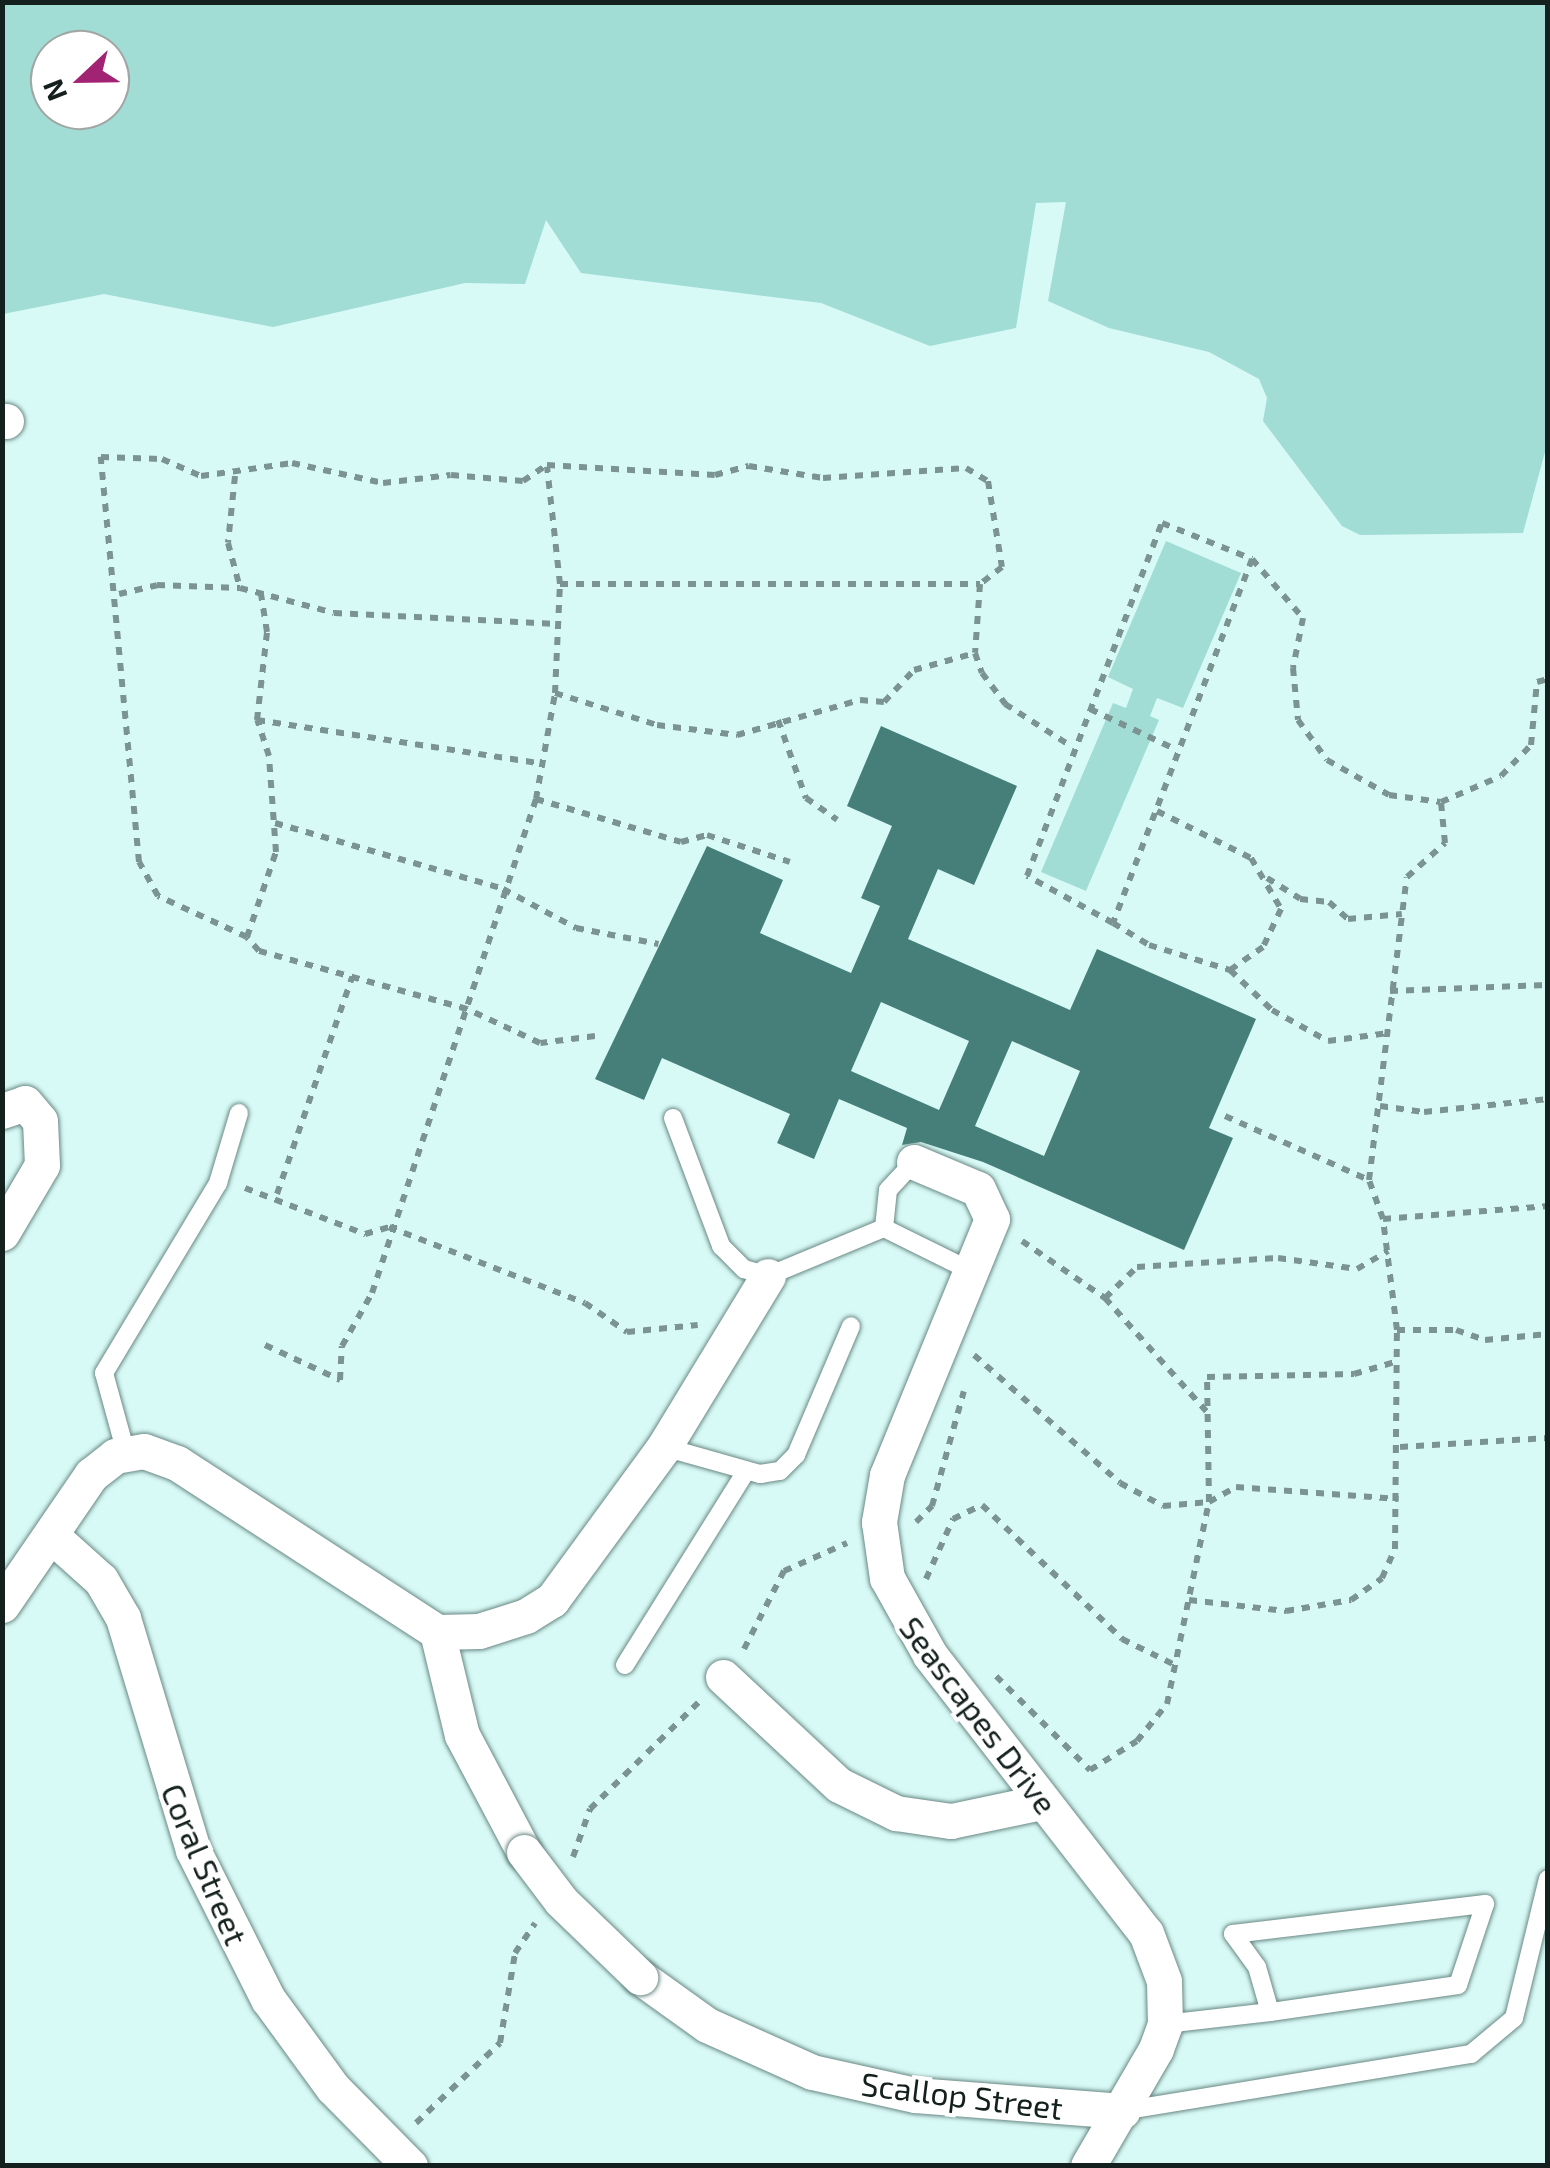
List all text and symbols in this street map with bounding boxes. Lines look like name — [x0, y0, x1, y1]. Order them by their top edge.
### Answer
north arrow — [30, 30, 130, 130]
text: N — [34, 75, 74, 106]
street label: Seascapes Drive — [892, 1609, 1066, 1821]
street label: Coral Street — [154, 1777, 256, 1951]
street label: Scallop Street — [859, 2064, 1065, 2126]

